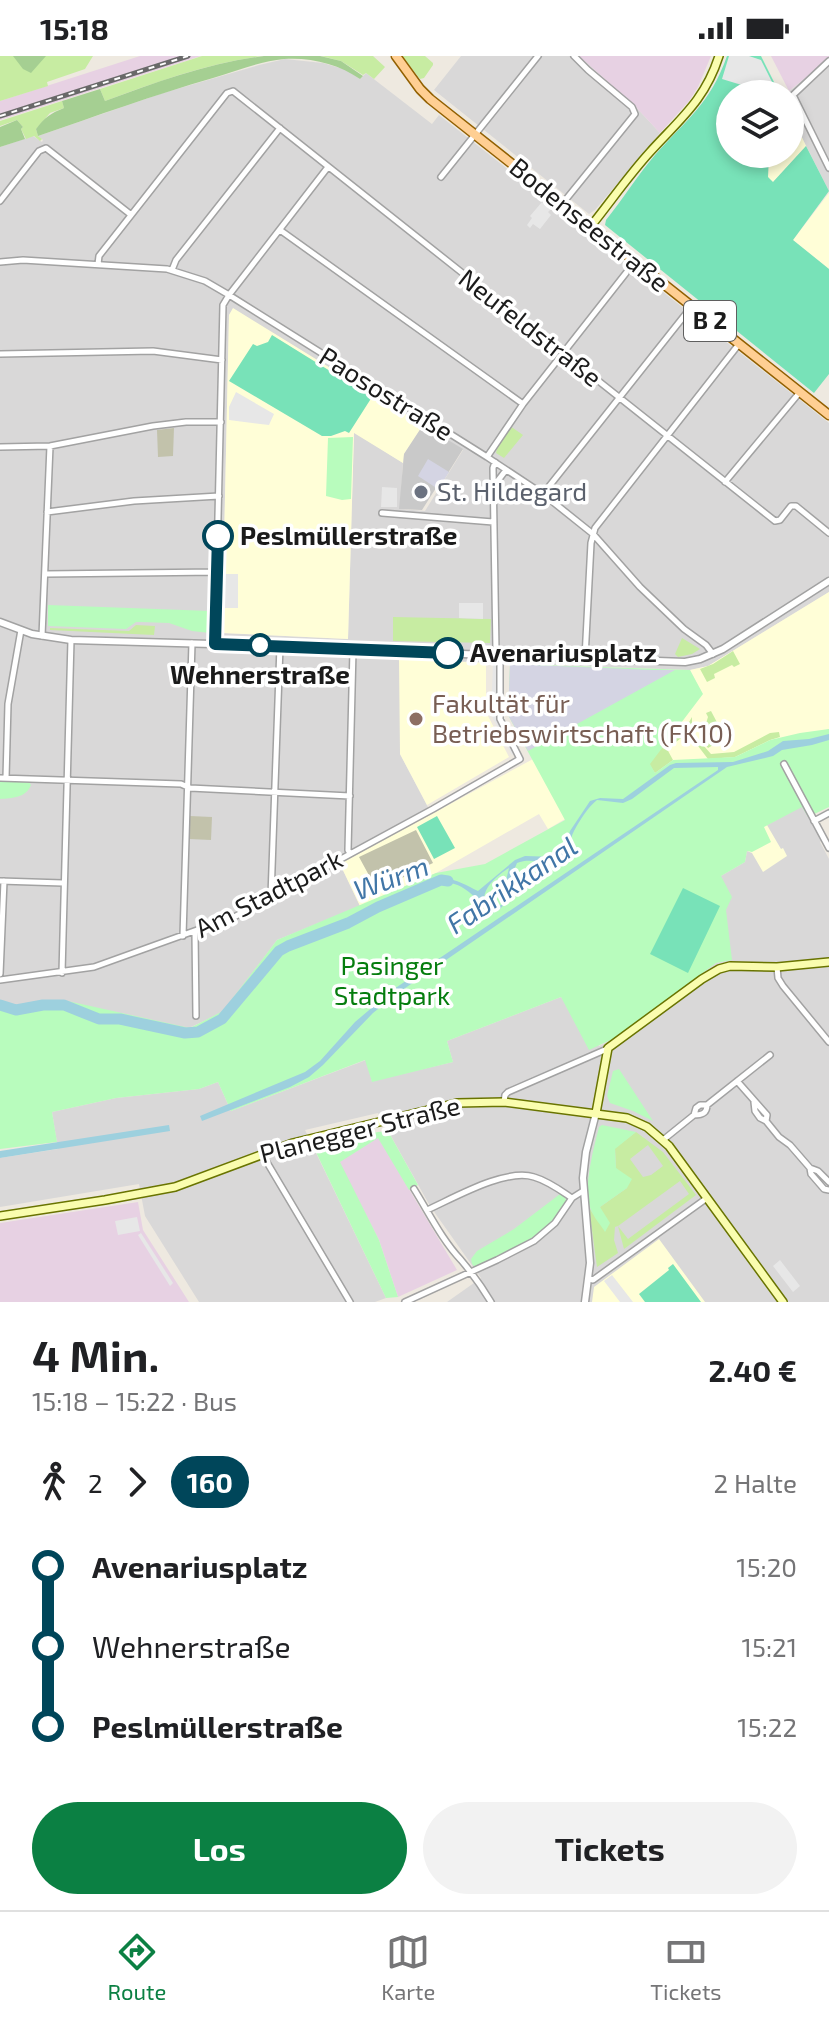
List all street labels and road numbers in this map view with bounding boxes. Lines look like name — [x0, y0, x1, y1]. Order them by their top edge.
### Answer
street label: Bodenseestraße — [504, 150, 676, 297]
street label: Neufeldstraße — [453, 261, 609, 392]
road number: B 2 — [684, 301, 736, 341]
street label: Paosostraße — [314, 339, 459, 446]
street label: Am Stadtpark — [189, 842, 347, 943]
street label: Planegger Straße — [256, 1089, 463, 1168]

